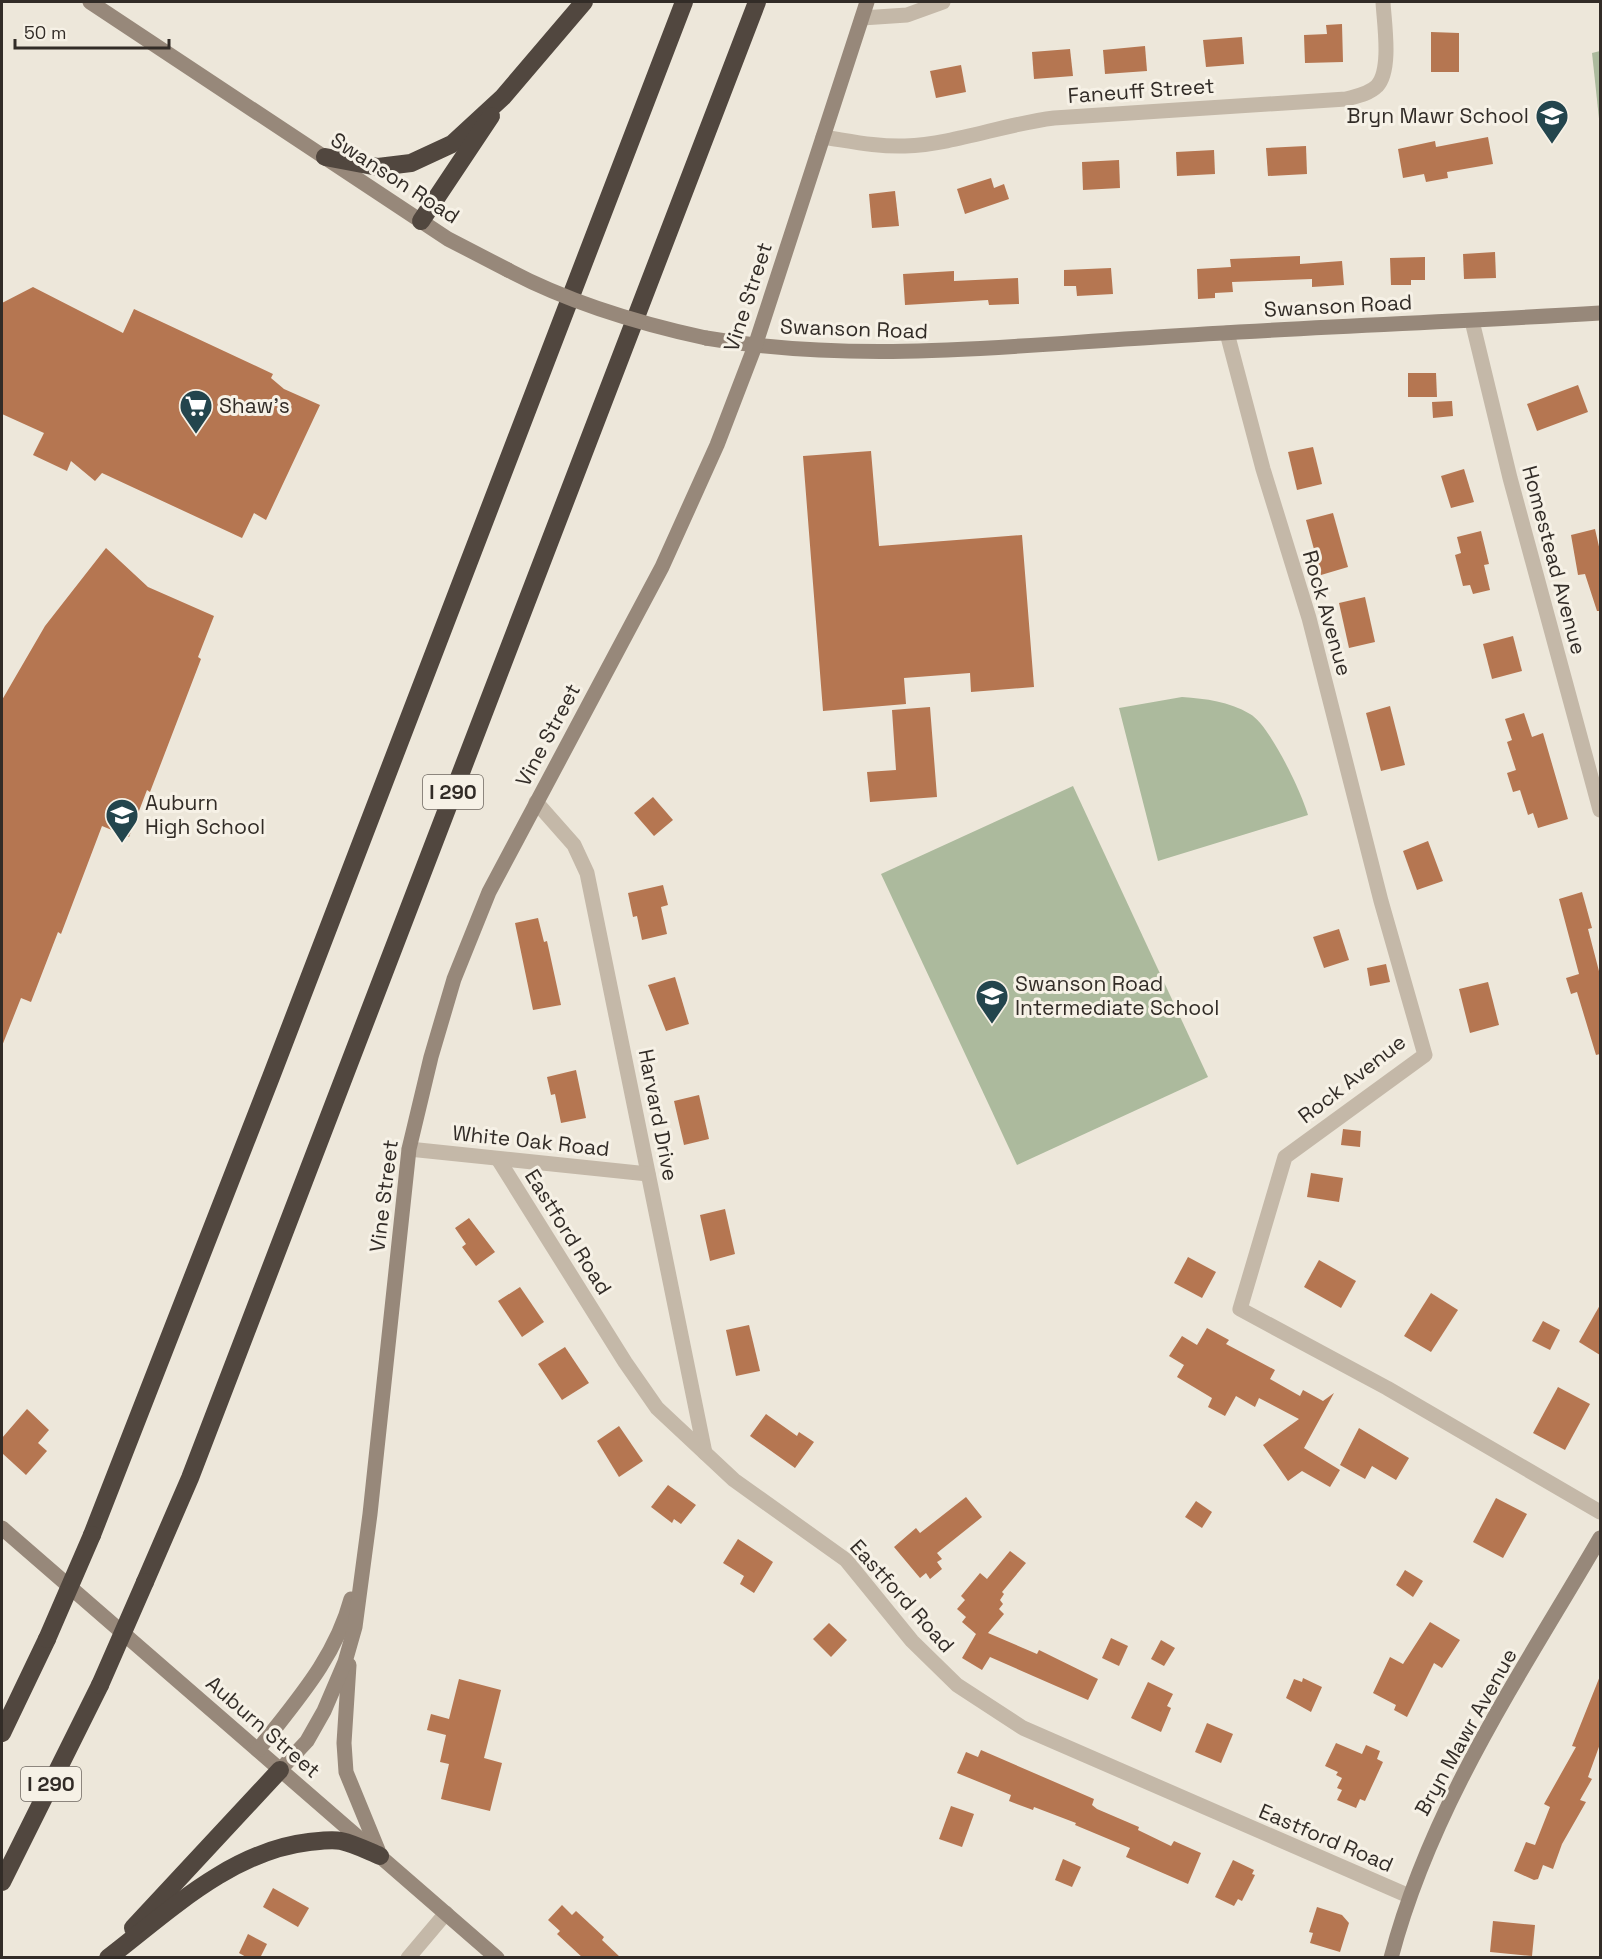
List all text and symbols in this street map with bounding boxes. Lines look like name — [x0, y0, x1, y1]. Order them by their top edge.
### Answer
scale bar — [15, 12, 170, 50]
text: 50 m — [24, 21, 66, 44]
street label: Faneuff Street — [1067, 72, 1215, 109]
school or university icon: Bryn Mawr School — [1534, 98, 1570, 145]
place label: Bryn Mawr School — [1347, 102, 1529, 129]
street label: Swanson Road — [326, 126, 465, 229]
street label: Vine Street — [717, 239, 778, 355]
street label: Swanson Road — [1263, 288, 1413, 323]
street label: Swanson Road — [779, 312, 929, 345]
supermarket icon: Shaw's — [178, 388, 214, 435]
place label: Shaw's — [219, 392, 290, 419]
street label: Homestead Avenue — [1516, 462, 1593, 657]
street label: Rock Avenue — [1297, 547, 1358, 679]
street label: Vine Street — [509, 679, 586, 791]
road number: I 290 — [423, 775, 483, 809]
place label: Auburn High School — [145, 789, 265, 840]
school or university icon: Auburn High School — [104, 797, 140, 844]
place label: Swanson Road Intermediate School — [1015, 970, 1219, 1021]
school or university icon: Swanson Road Intermediate School — [974, 978, 1010, 1025]
street label: Rock Avenue — [1292, 1028, 1411, 1129]
street label: Harvard Drive — [632, 1047, 684, 1183]
street label: White Oak Road — [451, 1119, 611, 1162]
street label: Vine Street — [363, 1138, 404, 1254]
street label: Eastford Road — [519, 1164, 618, 1300]
street label: Eastford Road — [844, 1533, 960, 1658]
street label: Bryn Mawr Avenue — [1408, 1643, 1523, 1820]
street label: Auburn Street — [201, 1670, 326, 1784]
road number: I 290 — [21, 1767, 81, 1801]
street label: Eastford Road — [1255, 1797, 1397, 1878]

